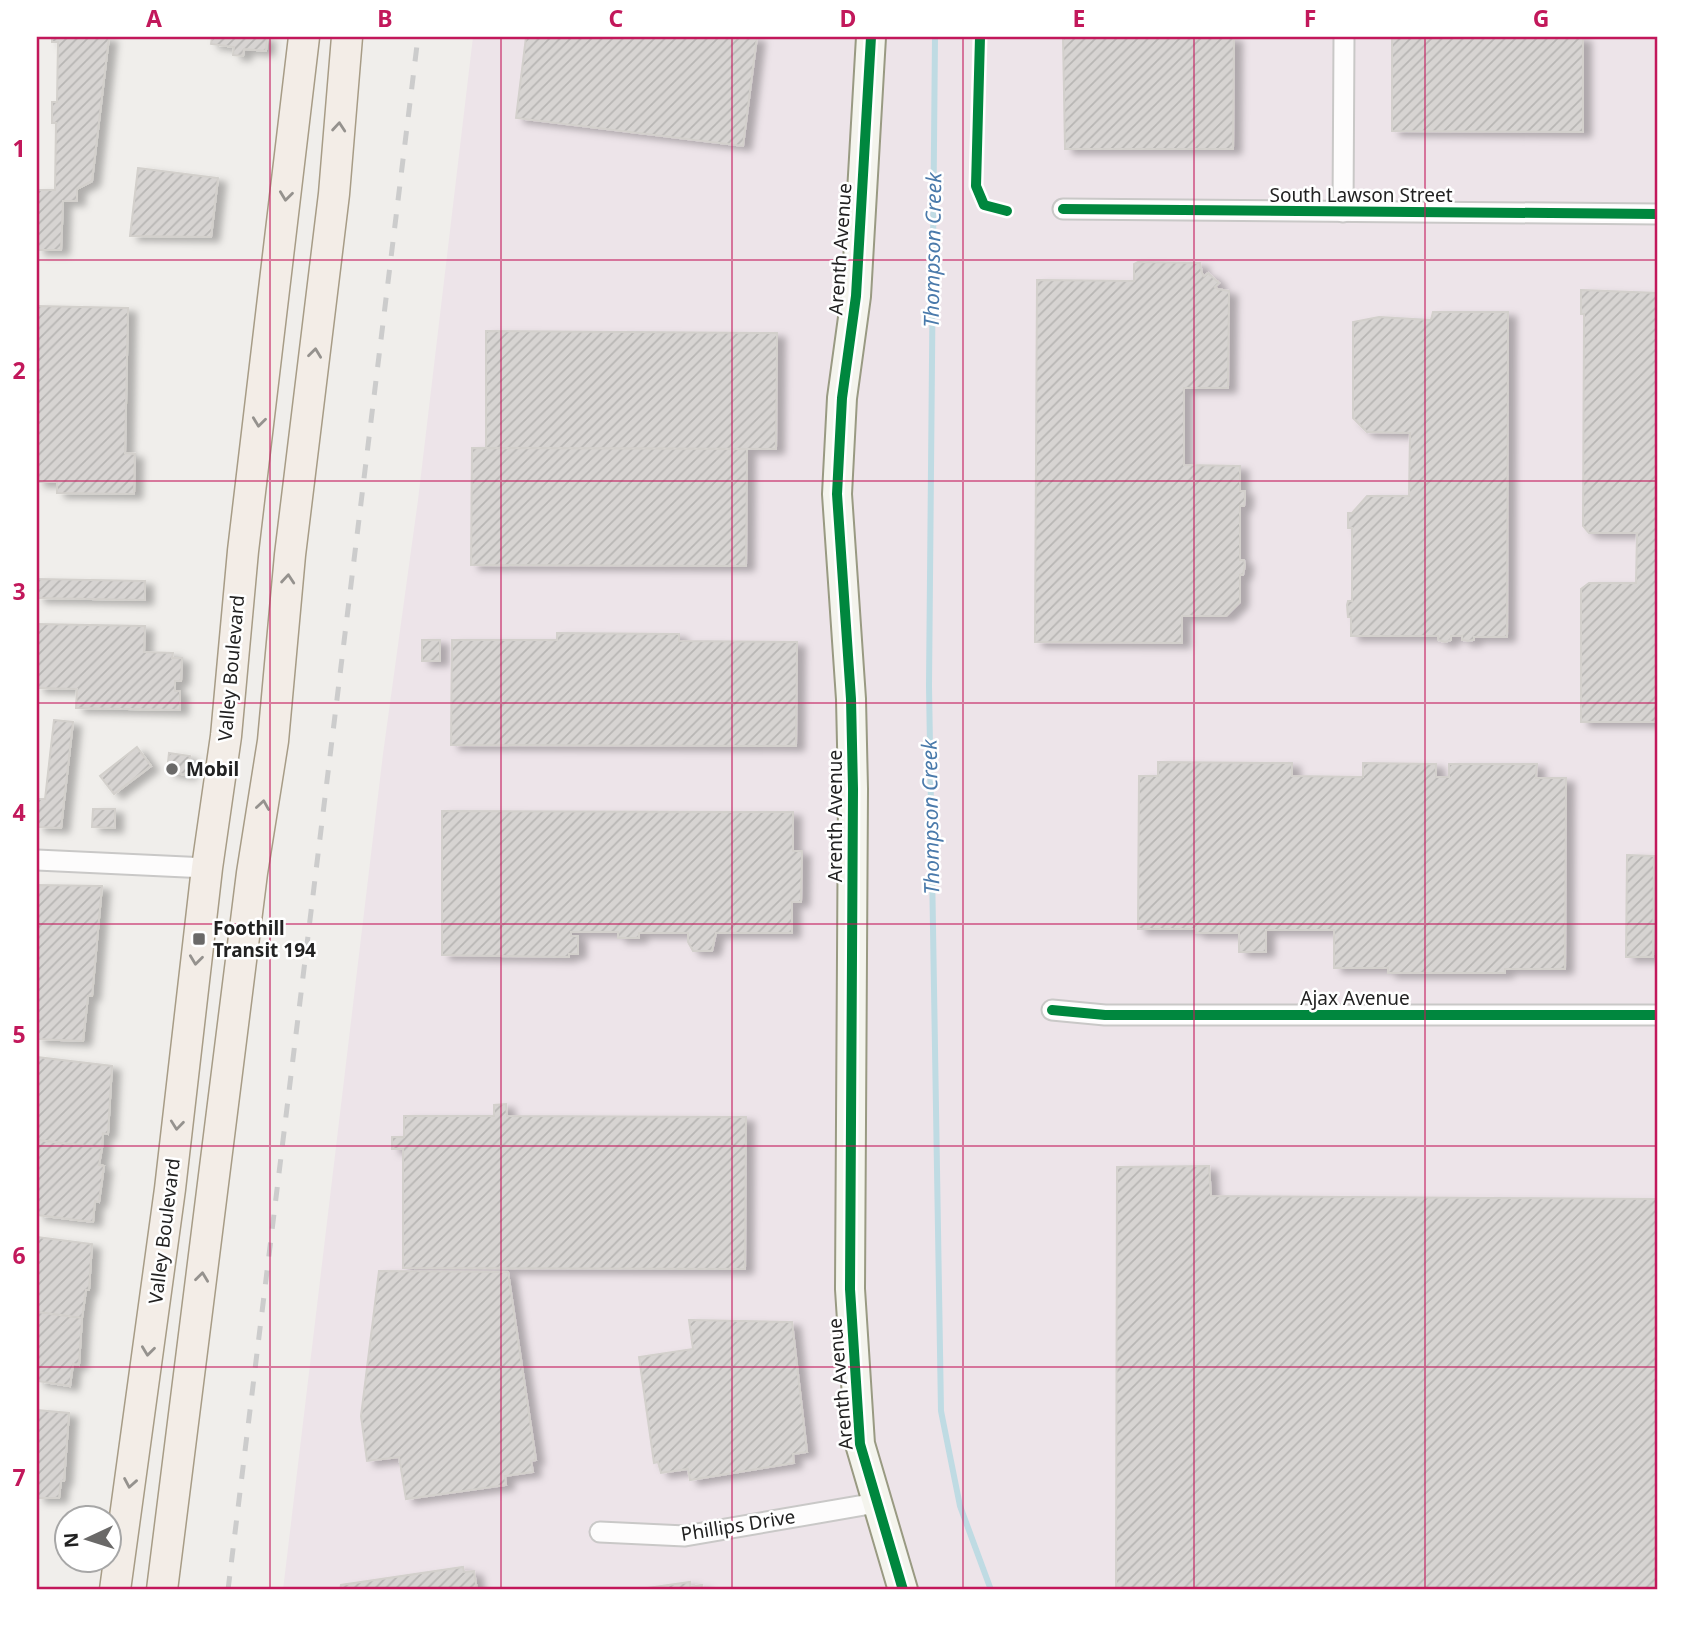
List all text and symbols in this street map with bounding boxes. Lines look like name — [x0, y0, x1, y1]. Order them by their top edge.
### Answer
text: A — [146, 2, 162, 34]
text: B — [377, 2, 393, 34]
text: C — [609, 2, 624, 34]
text: D — [840, 2, 856, 34]
text: E — [1073, 2, 1085, 34]
text: F — [1304, 2, 1316, 34]
text: G — [1533, 2, 1549, 34]
one-way arrow — [331, 121, 346, 132]
text: 1 — [12, 132, 26, 164]
water label: Thompson Creek — [917, 171, 947, 328]
street label: Arenth Avenue — [822, 182, 858, 316]
street label: South Lawson Street — [1269, 182, 1453, 208]
one-way arrow — [279, 191, 294, 202]
one-way arrow — [307, 348, 322, 359]
text: 2 — [12, 354, 26, 386]
one-way arrow — [251, 416, 266, 427]
one-way arrow — [280, 573, 295, 585]
text: 3 — [12, 575, 26, 607]
street label: Valley Boulevard — [212, 594, 250, 742]
water label: Thompson Creek — [915, 738, 945, 895]
street label: Arenth Avenue — [822, 750, 848, 882]
place label: Mobil — [186, 756, 239, 782]
marker: Mobil — [164, 761, 180, 777]
text: 4 — [12, 796, 26, 828]
one-way arrow — [255, 800, 270, 811]
place label: Foothill Transit 194 — [213, 915, 316, 963]
marker: Foothill Transit 194 — [191, 931, 207, 947]
one-way arrow — [188, 954, 203, 966]
street label: Ajax Avenue — [1300, 985, 1410, 1011]
text: 5 — [12, 1018, 26, 1050]
one-way arrow — [170, 1119, 185, 1131]
street label: Valley Boulevard — [142, 1157, 186, 1305]
text: 6 — [12, 1239, 26, 1271]
one-way arrow — [194, 1271, 209, 1283]
street label: Arenth Avenue — [821, 1317, 859, 1451]
one-way arrow — [141, 1345, 156, 1357]
text: 7 — [12, 1461, 26, 1493]
one-way arrow — [123, 1477, 138, 1489]
street label: Phillips Drive — [679, 1503, 797, 1547]
north arrow — [52, 1504, 122, 1574]
text: N — [58, 1532, 85, 1549]

